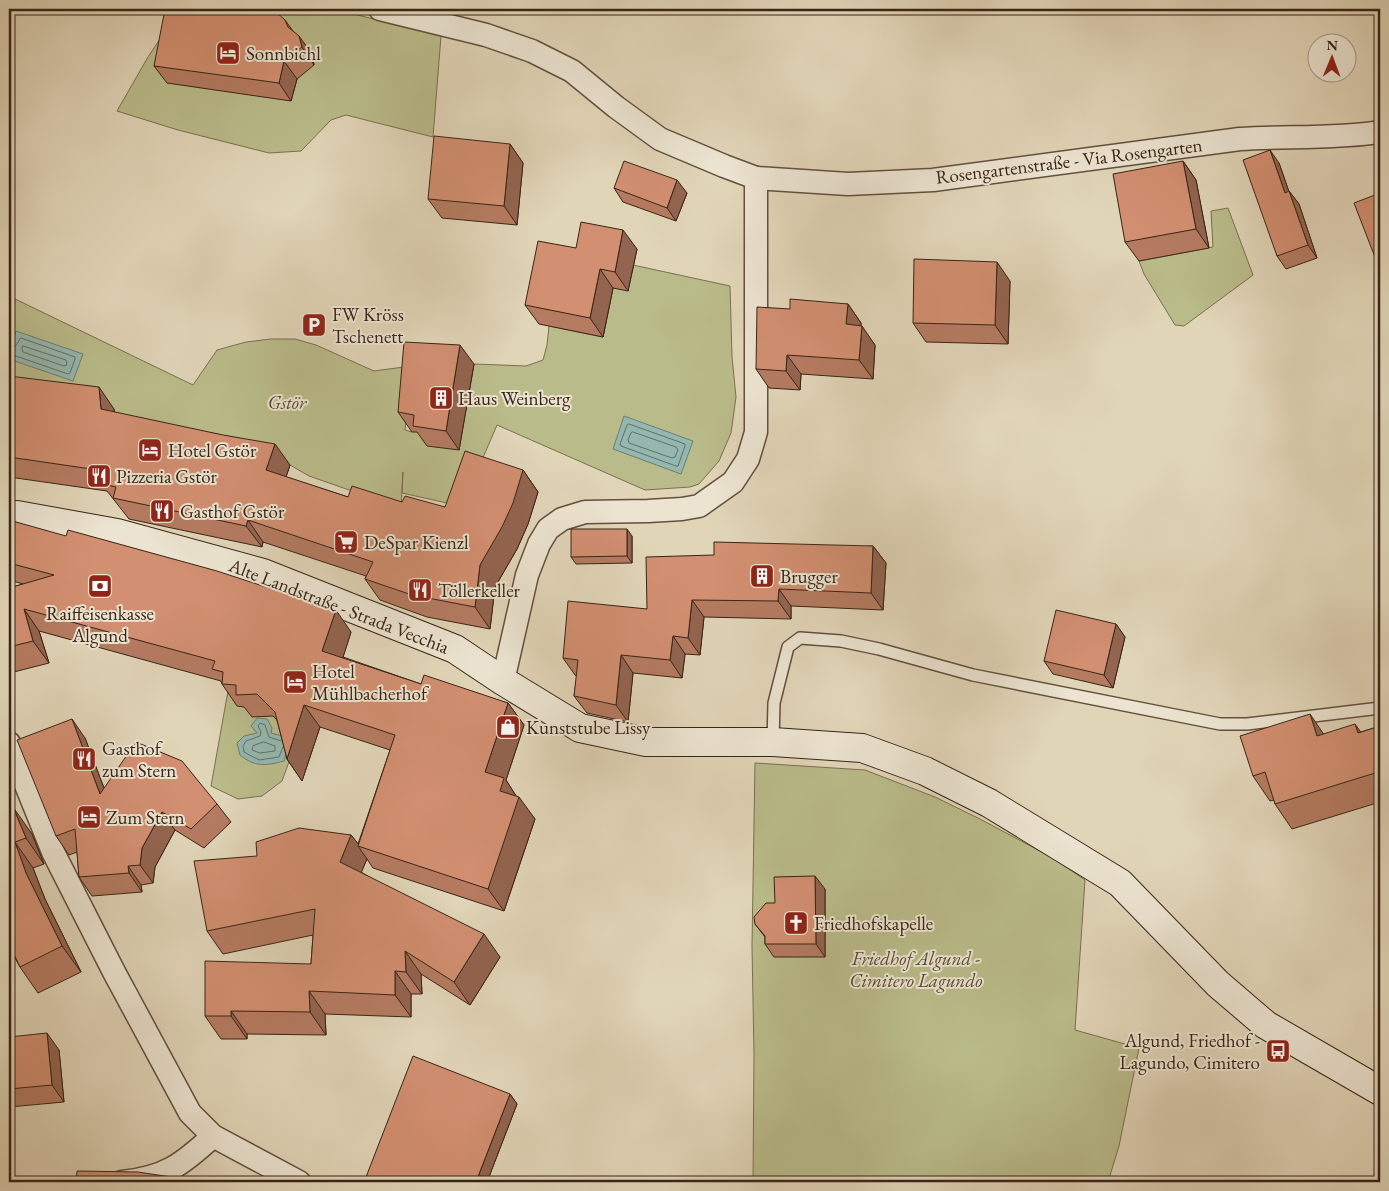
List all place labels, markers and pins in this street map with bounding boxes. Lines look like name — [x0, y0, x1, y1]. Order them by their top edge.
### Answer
hotel icon: Sonnbichl — [215, 40, 241, 66]
place label: Sonnbichl — [246, 41, 321, 66]
place label: FW Kröss Tschenett — [332, 302, 404, 349]
parking icon: FW Kröss Tschenett — [301, 312, 327, 338]
building icon: Haus Weinberg — [428, 385, 454, 411]
place label: Haus Weinberg — [458, 386, 571, 411]
hotel icon: Hotel Gstör — [137, 437, 163, 463]
place label: Hotel Gstör — [168, 438, 257, 463]
restaurant icon: Pizzeria Gstör — [86, 463, 112, 489]
place label: Pizzeria Gstör — [116, 464, 218, 489]
restaurant icon: Gasthof Gstör — [149, 498, 175, 524]
place label: Gasthof Gstör — [180, 499, 285, 524]
supermarket icon: DeSpar Kienzl — [333, 529, 359, 555]
place label: DeSpar Kienzl — [364, 530, 469, 555]
building icon: Brugger — [749, 563, 775, 589]
place label: Brugger — [780, 564, 838, 589]
bank icon: Raiffeisenkasse Algund — [87, 573, 113, 599]
restaurant icon: Töllerkeller — [407, 577, 433, 603]
place label: Töllerkeller — [438, 578, 521, 603]
place label: Raiffeisenkasse Algund — [46, 601, 154, 648]
place label: Hotel Mühlbacherhof — [312, 659, 429, 706]
hotel icon: Hotel Mühlbacherhof — [282, 669, 308, 695]
shop icon: Kunststube Lissy — [495, 714, 521, 740]
place label: Kunststube Lissy — [526, 715, 651, 740]
place label: Gasthof zum Stern — [102, 736, 176, 783]
restaurant icon: Gasthof zum Stern — [71, 746, 97, 772]
hotel icon: Zum Stern — [76, 804, 102, 830]
place label: Zum Stern — [106, 805, 185, 830]
church icon: Friedhofskapelle — [783, 910, 809, 936]
place label: Friedhofskapelle — [814, 911, 933, 936]
place label: Algund, Friedhof - Lagundo, Cimitero — [1120, 1028, 1260, 1075]
bus stop icon: Algund, Friedhof - Lagundo, Cimitero — [1265, 1038, 1291, 1064]

